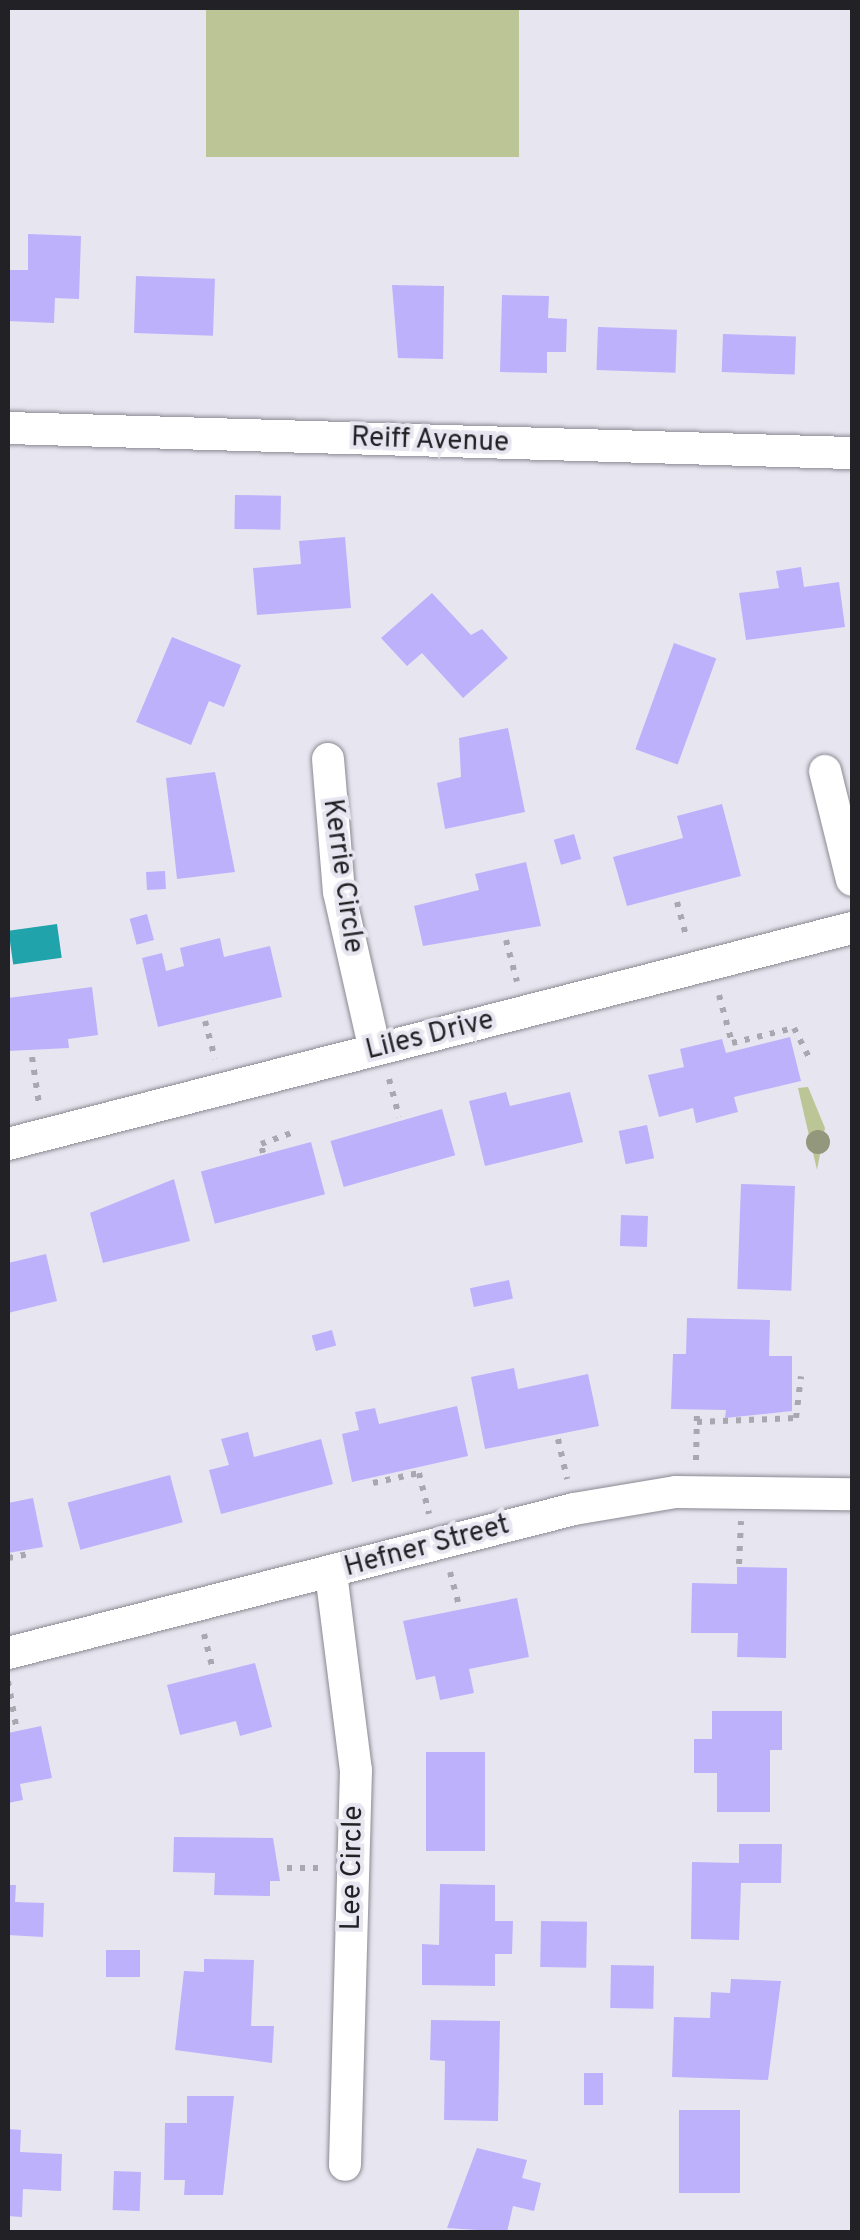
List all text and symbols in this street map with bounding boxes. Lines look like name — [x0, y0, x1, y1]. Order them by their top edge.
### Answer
street label: Reiff Avenue — [350, 421, 510, 461]
street label: Kerrie Circle — [315, 797, 369, 955]
street label: Liles Drive — [362, 1004, 498, 1068]
street label: Hefner Street — [341, 1509, 513, 1585]
street label: Lee Circle — [335, 1805, 371, 1931]

